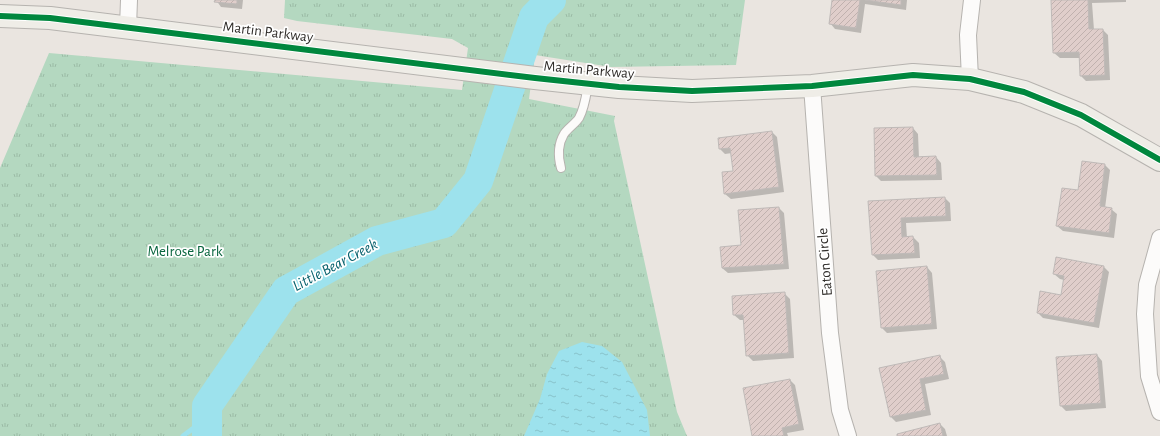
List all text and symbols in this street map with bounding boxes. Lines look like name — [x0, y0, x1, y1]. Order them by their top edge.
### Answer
street label: Martin Parkway — [222, 19, 315, 45]
street label: Martin Parkway — [543, 59, 635, 81]
street label: Eaton Circle — [815, 227, 835, 297]
water label: Little Bear Creek — [290, 236, 380, 294]
park label: Melrose Park — [147, 244, 223, 259]

